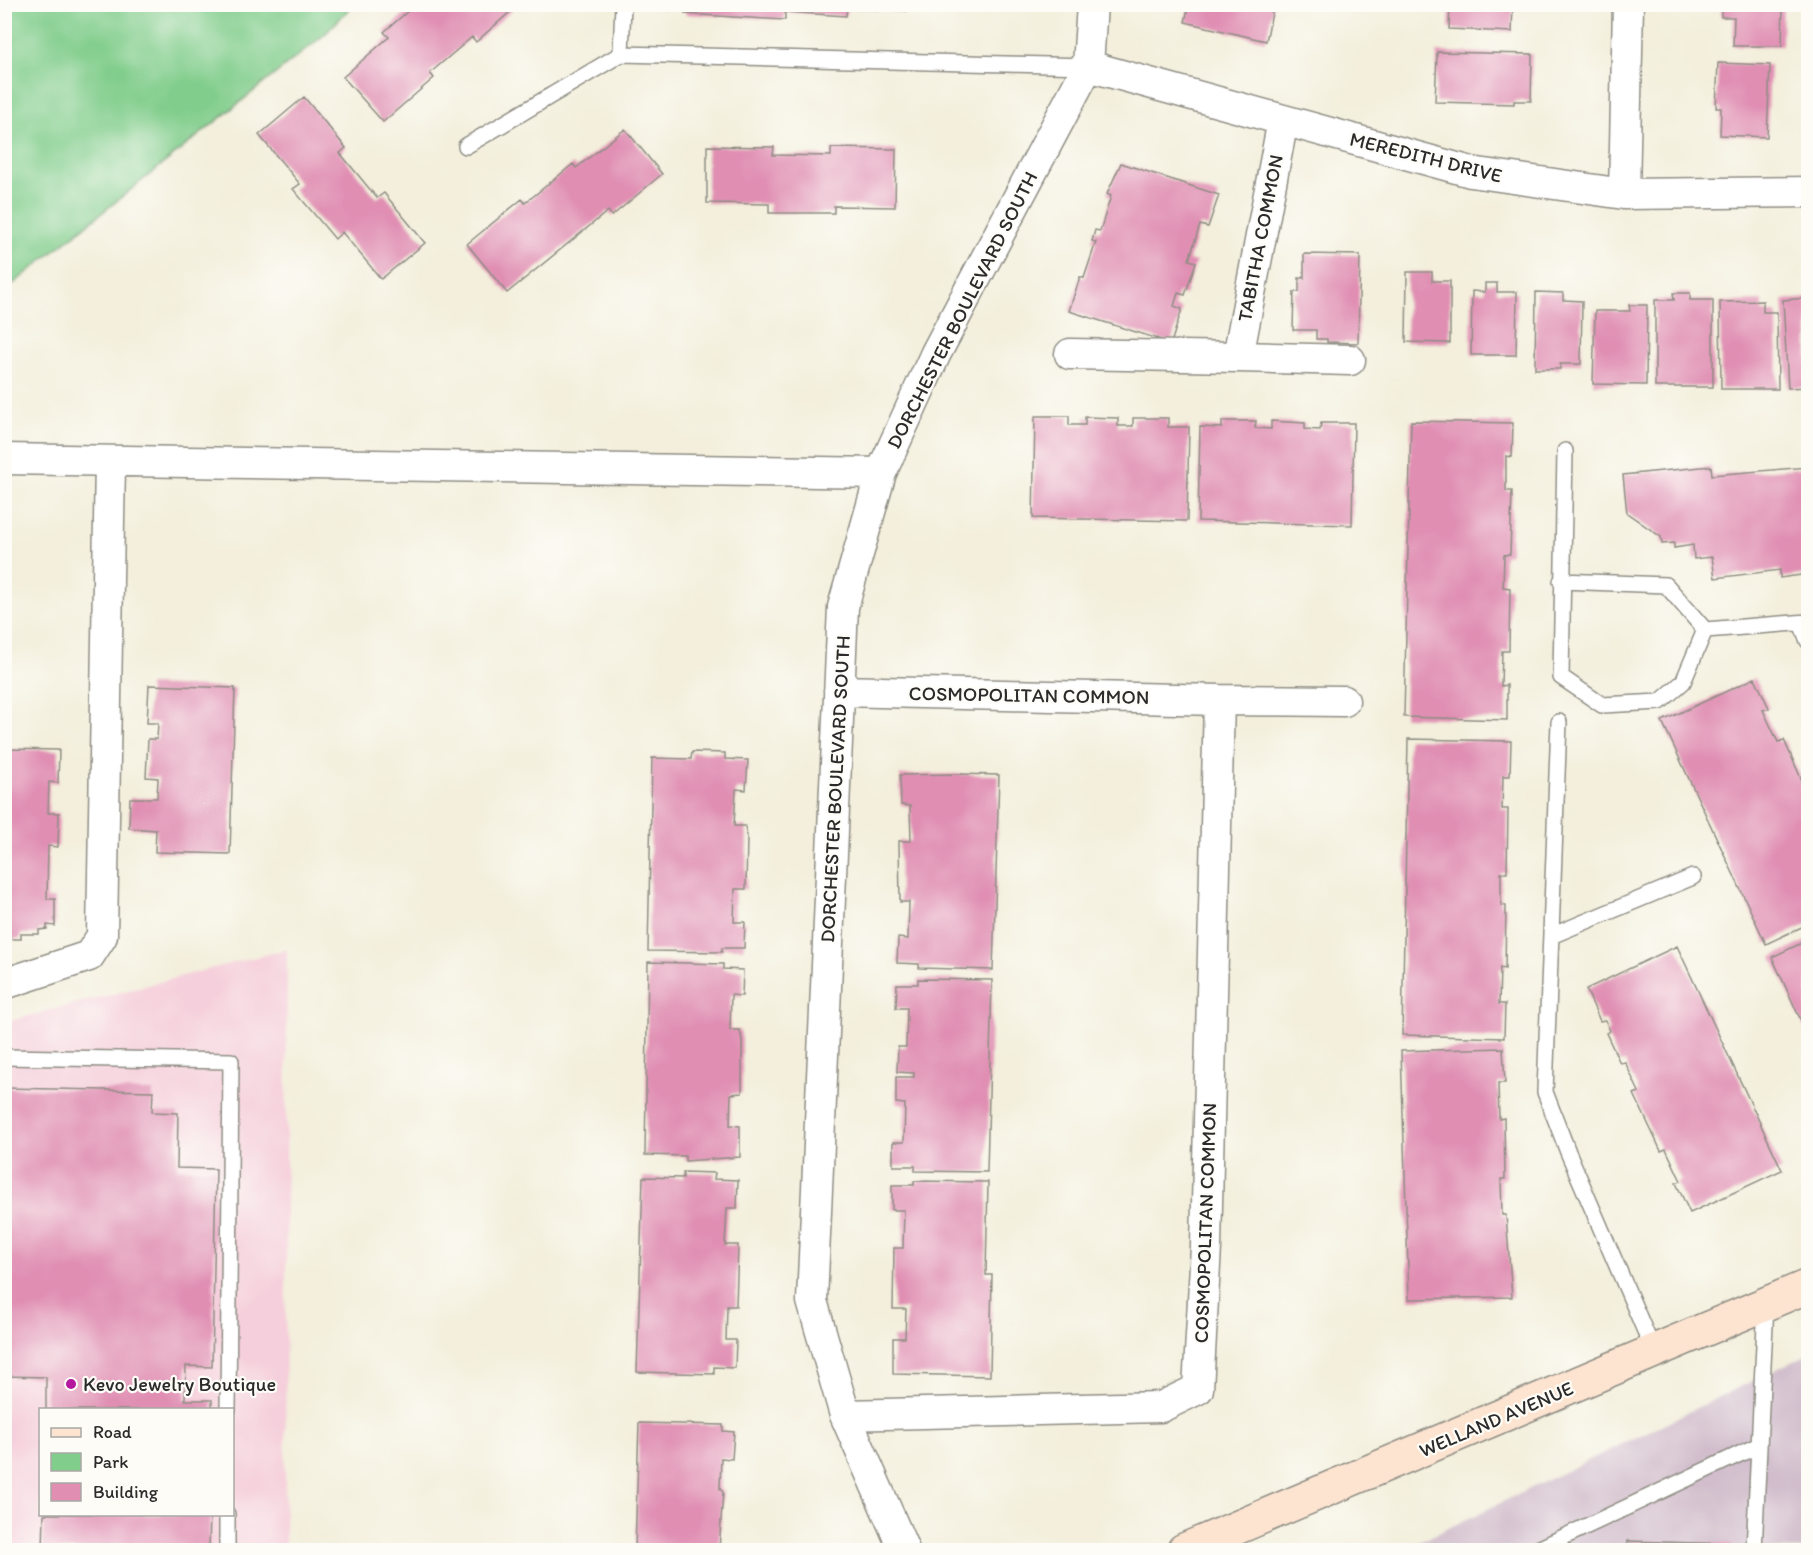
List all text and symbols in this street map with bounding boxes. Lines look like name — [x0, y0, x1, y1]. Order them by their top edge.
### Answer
street label: MEREDITH DRIVE — [1347, 126, 1505, 188]
street label: TABITHA COMMON — [1232, 152, 1288, 324]
street label: DORCHESTER BOULEVARD SOUTH — [881, 167, 1043, 453]
street label: DORCHESTER BOULEVARD SOUTH — [815, 635, 855, 943]
street label: COSMOPOLITAN COMMON — [908, 681, 1150, 709]
street label: COSMOPOLITAN COMMON — [1189, 1102, 1221, 1344]
place label: Kevo Jewelry Boutique — [83, 1372, 276, 1396]
street label: WELLAND AVENUE — [1415, 1376, 1577, 1462]
marker: Kevo Jewelry Boutique — [64, 1377, 78, 1391]
legend — [39, 1408, 234, 1516]
text: Road — [93, 1421, 132, 1443]
text: Park — [93, 1451, 128, 1473]
text: Building — [93, 1481, 159, 1503]

